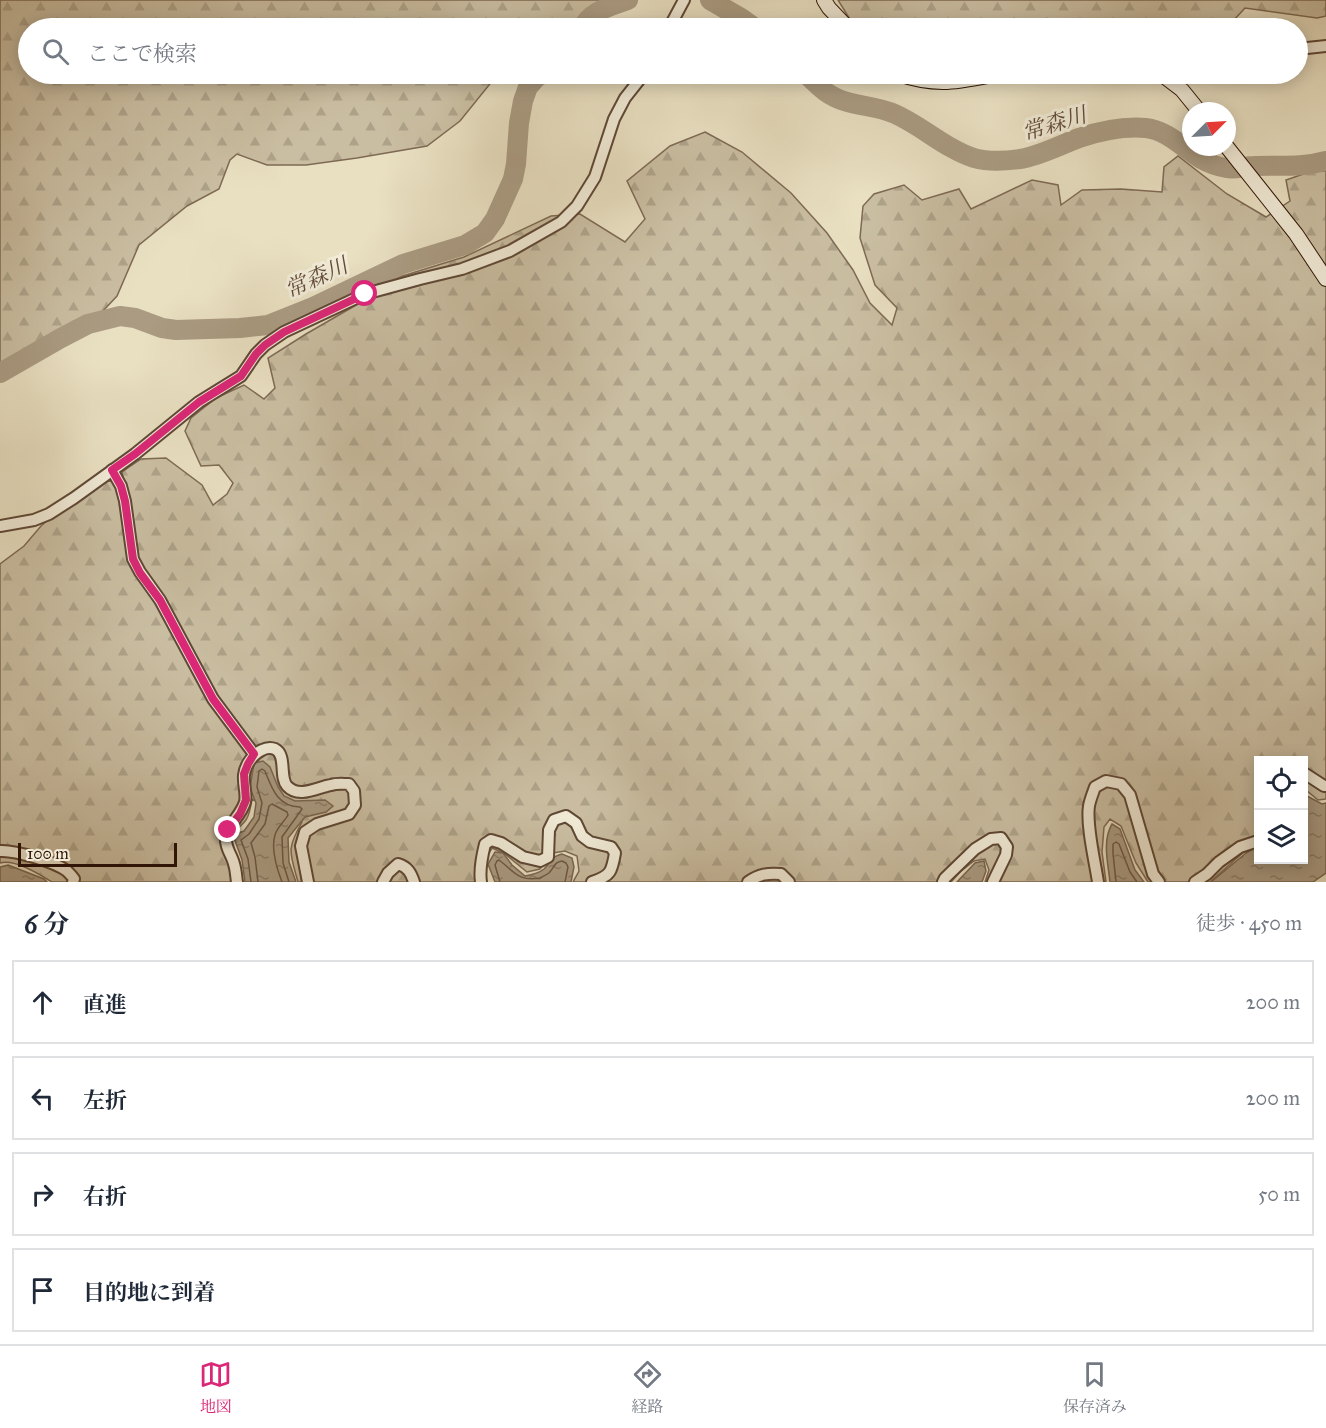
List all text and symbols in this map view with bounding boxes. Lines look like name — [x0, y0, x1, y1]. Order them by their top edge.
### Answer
search box — [18, 18, 1308, 84]
icon: search — [39, 35, 72, 68]
text: ここで検索 — [87, 40, 197, 67]
water label: 常森川 — [1019, 100, 1092, 146]
north arrow — [1182, 102, 1236, 156]
water label: 常森川 — [281, 251, 354, 303]
route start — [351, 280, 377, 306]
map controls — [1254, 756, 1308, 864]
button: locate — [1254, 756, 1308, 810]
button: layers — [1254, 810, 1308, 864]
route end — [214, 816, 240, 842]
scale bar — [18, 840, 177, 868]
text: 100 m — [27, 844, 69, 863]
text: 6 分 — [24, 908, 69, 940]
text: 徒歩 · 450 m — [1196, 911, 1302, 935]
icon: ahead — [26, 986, 59, 1019]
text: 200 m — [1246, 990, 1300, 1014]
text: 直進 — [83, 991, 127, 1018]
icon: left — [26, 1082, 59, 1115]
text: 200 m — [1246, 1086, 1300, 1110]
text: 左折 — [83, 1087, 127, 1114]
icon: right — [26, 1178, 59, 1211]
text: 50 m — [1258, 1182, 1300, 1206]
text: 右折 — [83, 1183, 127, 1210]
icon: arrive — [26, 1274, 59, 1307]
text: 目的地に到着 — [83, 1279, 215, 1306]
tab: 地図 — [199, 1358, 232, 1417]
tab: 経路 — [631, 1358, 664, 1417]
tab: 保存済み — [1063, 1358, 1127, 1417]

